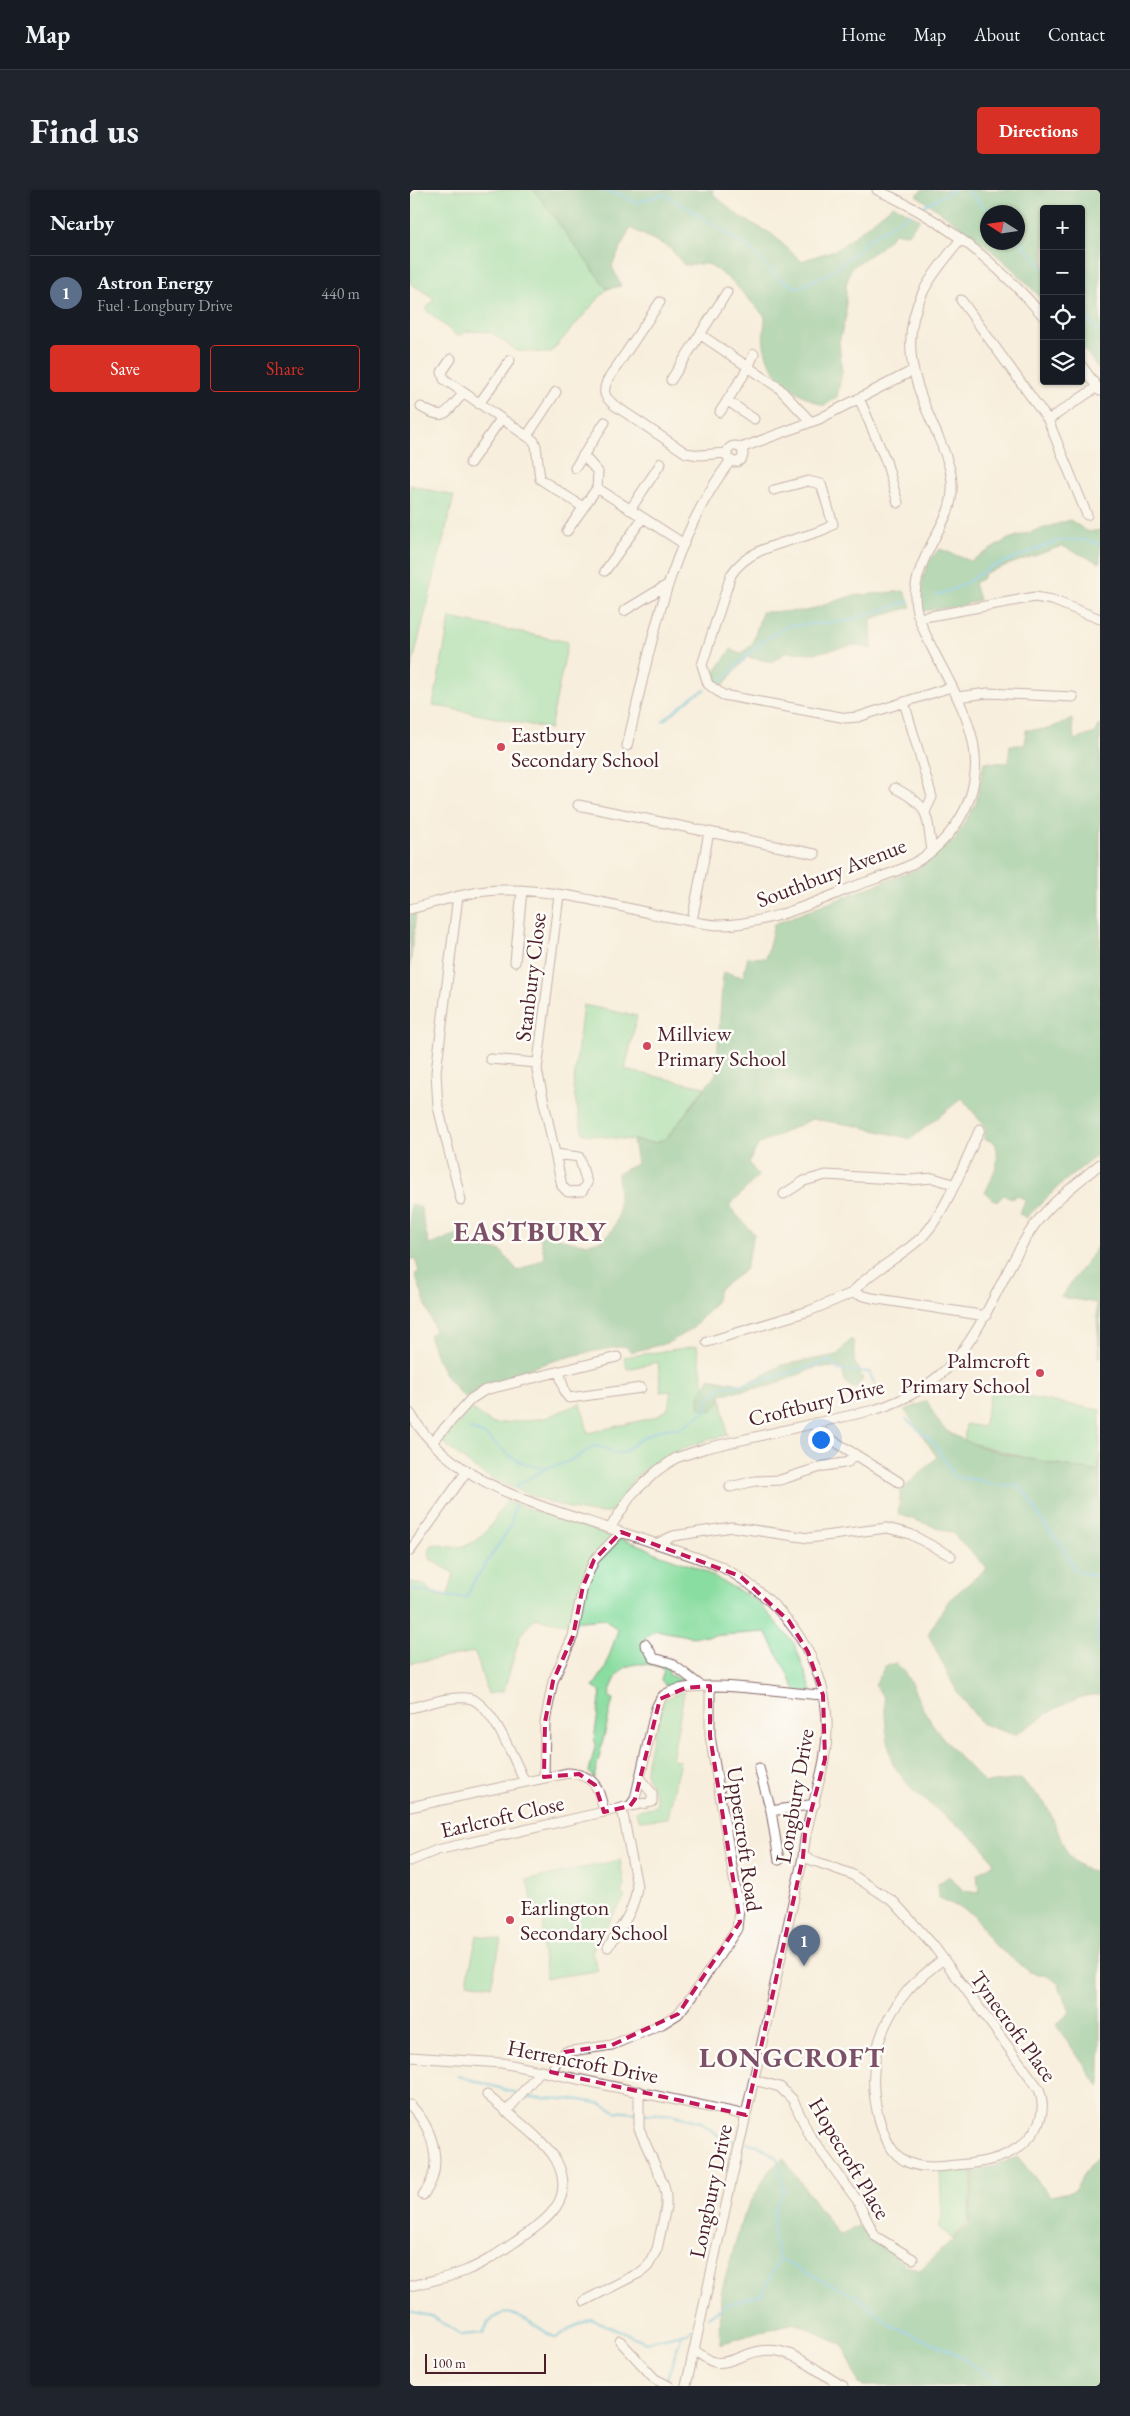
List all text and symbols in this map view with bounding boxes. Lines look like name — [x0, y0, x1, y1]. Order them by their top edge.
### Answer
text: Map — [25, 19, 70, 50]
text: Home — [841, 23, 886, 46]
text: Map — [914, 23, 946, 46]
text: About — [974, 23, 1020, 46]
text: Contact — [1048, 23, 1105, 46]
button: Directions — [977, 107, 1100, 154]
text: Find us — [30, 108, 139, 153]
north arrow — [980, 205, 1025, 250]
map controls — [1040, 205, 1085, 385]
button: + — [1040, 205, 1085, 250]
text: Nearby — [50, 209, 114, 236]
button: − — [1040, 250, 1085, 295]
text: Astron Energy — [97, 270, 213, 295]
text: 1 — [62, 283, 70, 304]
text: 440 m — [321, 283, 360, 304]
text: Fuel · Longbury Drive — [97, 295, 232, 316]
button: locate — [1040, 295, 1085, 340]
button: layers — [1040, 340, 1085, 385]
button: Save — [50, 345, 200, 392]
button: Share — [210, 345, 360, 392]
place label: Eastbury Secondary School — [511, 720, 659, 774]
marker: Eastbury Secondary School — [495, 741, 507, 753]
street label: Southbury Avenue — [752, 830, 911, 914]
street label: Stanbury Close — [508, 911, 553, 1043]
place label: Millview Primary School — [657, 1019, 786, 1073]
marker: Millview Primary School — [641, 1040, 653, 1052]
district label: EASTBURY — [453, 1213, 607, 1249]
place label: Palmcroft Primary School — [901, 1346, 1030, 1400]
marker: Palmcroft Primary School — [1034, 1367, 1046, 1379]
street label: Croftbury Drive — [745, 1371, 888, 1433]
your location — [808, 1427, 834, 1453]
street label: Longbury Drive — [768, 1726, 821, 1866]
street label: Uppercroft Road — [720, 1765, 769, 1914]
street label: Earlcroft Close — [438, 1788, 567, 1845]
place label: Earlington Secondary School — [520, 1893, 668, 1947]
marker: Earlington Secondary School — [504, 1914, 516, 1926]
pin: 1 — [788, 1925, 820, 1966]
street label: Tynecroft Place — [963, 1965, 1064, 2088]
street label: Herrencroft Drive — [505, 2033, 661, 2090]
district label: LONGCROFT — [699, 2039, 885, 2075]
street label: Hopecroft Place — [802, 2092, 897, 2225]
street label: Longbury Drive — [682, 2121, 739, 2261]
scale bar — [425, 2351, 546, 2374]
text: 100 m — [432, 2354, 466, 2372]

